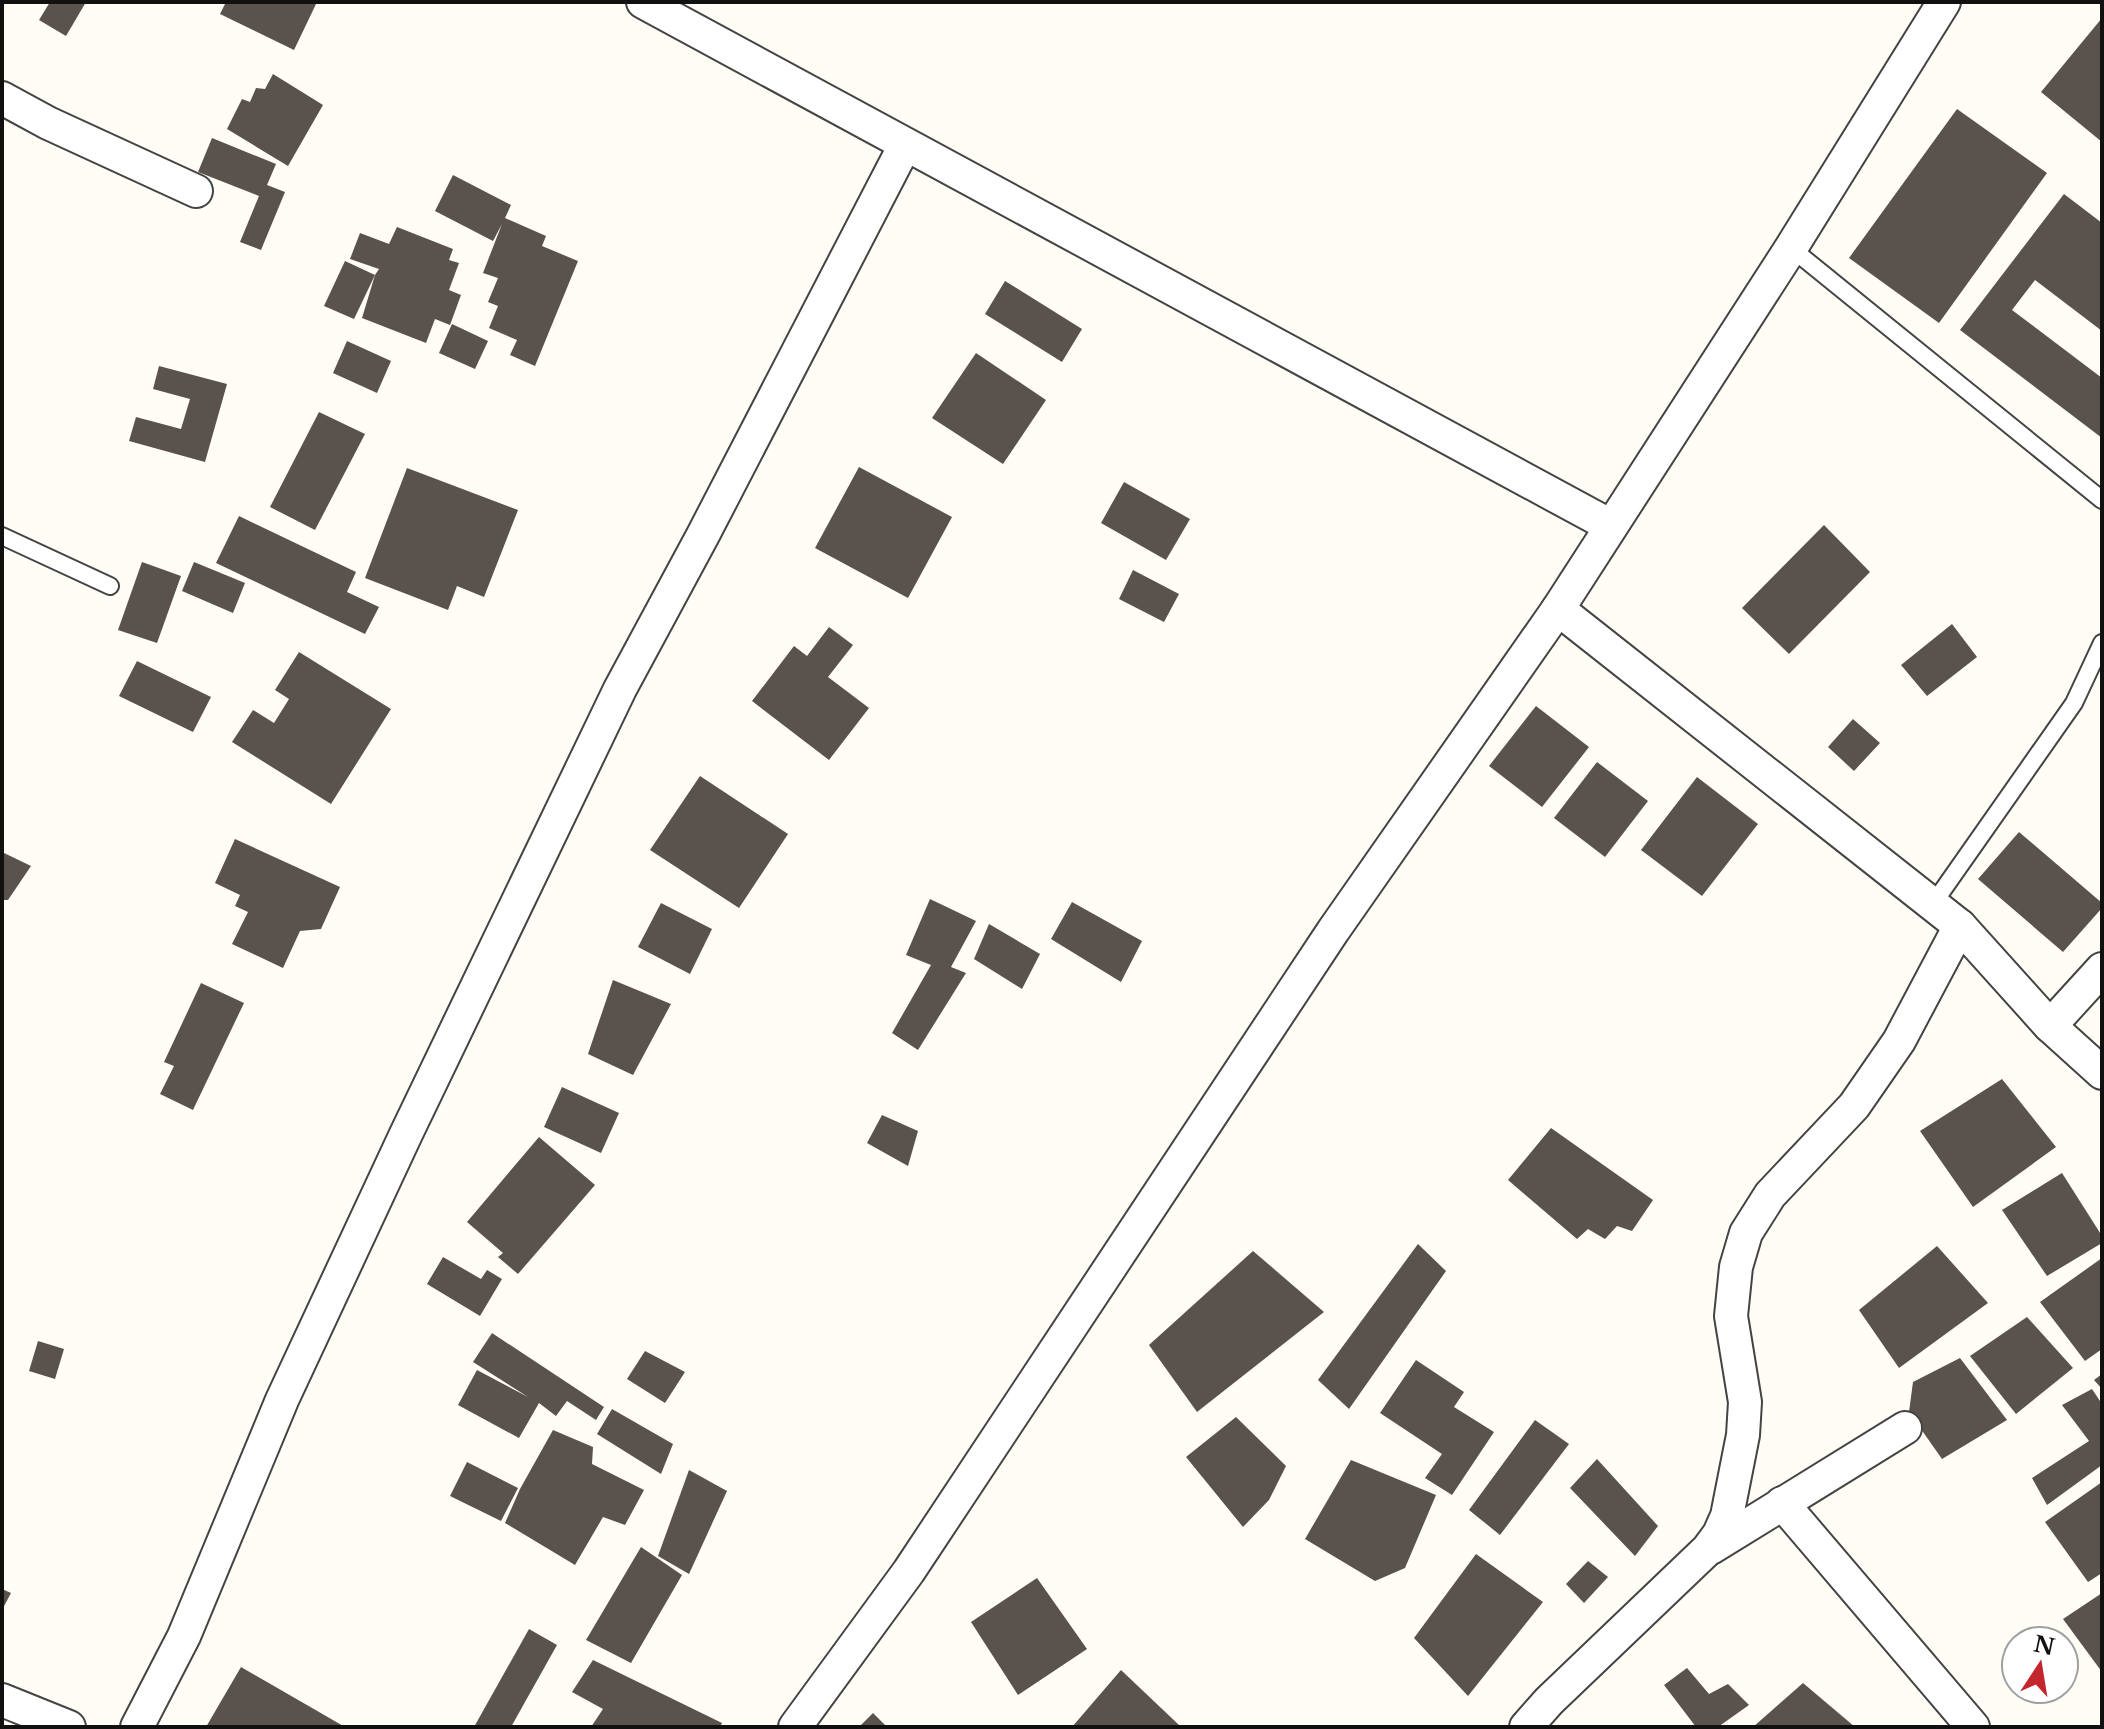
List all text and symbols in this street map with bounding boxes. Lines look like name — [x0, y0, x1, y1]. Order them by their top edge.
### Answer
north arrow — [2000, 1625, 2080, 1705]
text: N — [2031, 1631, 2057, 1661]

